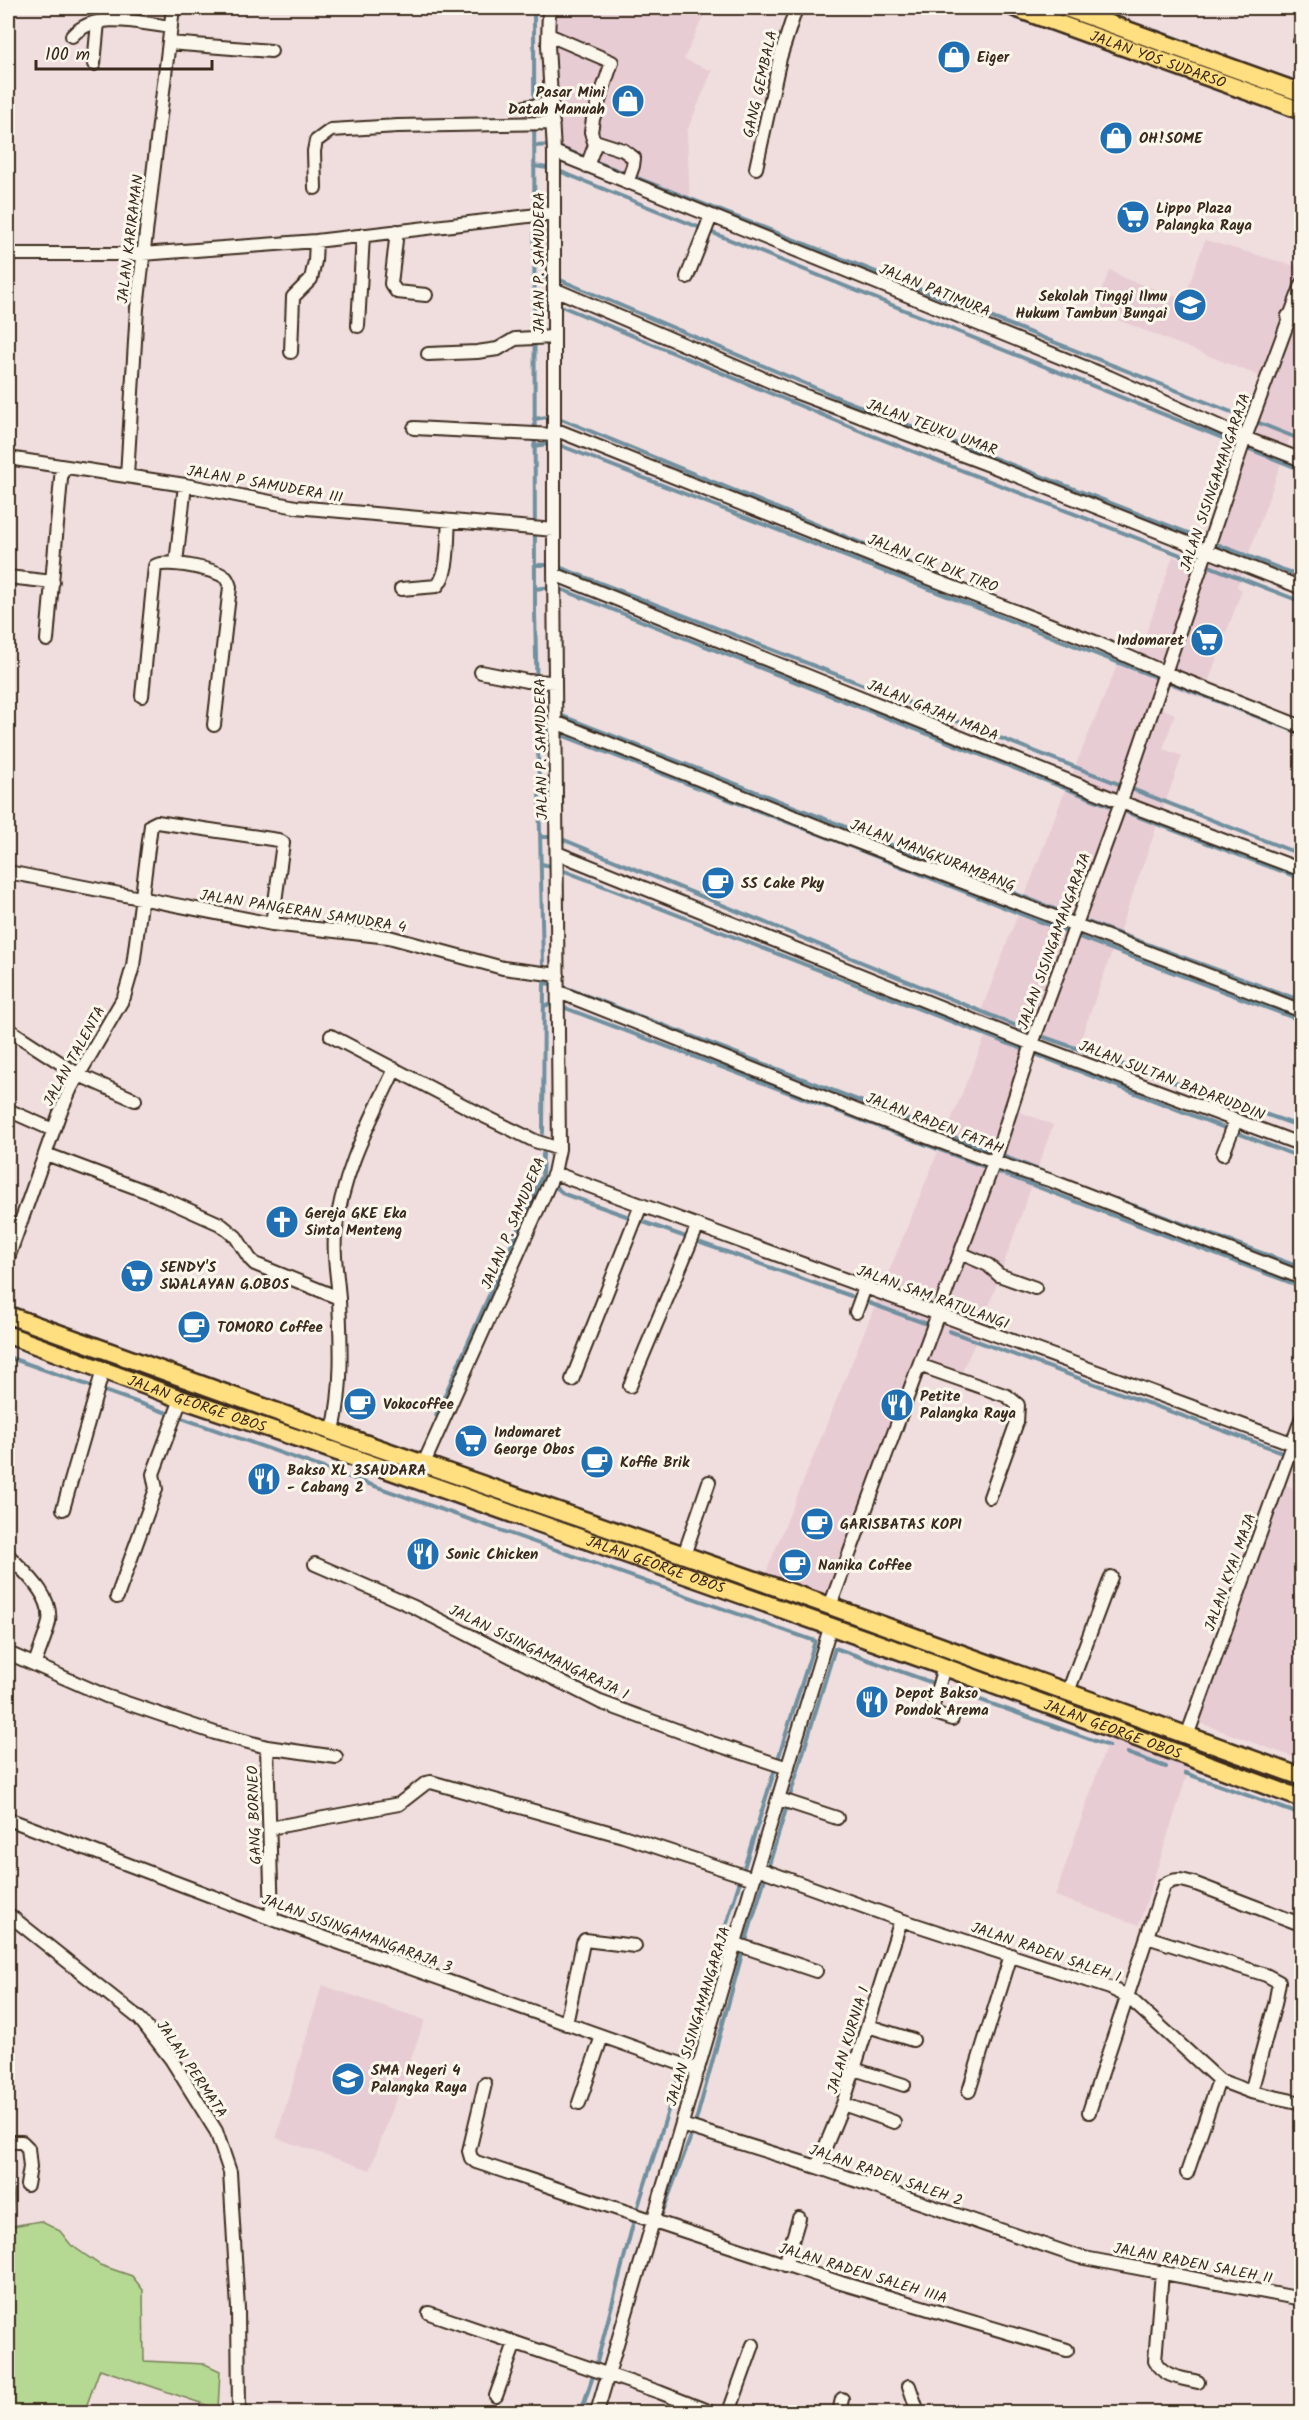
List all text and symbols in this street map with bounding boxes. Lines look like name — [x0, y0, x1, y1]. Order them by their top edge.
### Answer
street label: JALAN YOS SUDARSO — [1086, 25, 1229, 96]
street label: GANG GEMBALA — [737, 28, 785, 140]
scale bar — [36, 33, 212, 71]
shop icon: Eiger — [936, 39, 972, 75]
text: 100 m — [45, 41, 90, 70]
place label: Eiger — [977, 46, 1010, 70]
place label: Pasar Mini Datah Manuah — [508, 81, 606, 122]
shop icon: Pasar Mini Datah Manuah — [610, 83, 646, 119]
shop icon: OH!SOME — [1098, 120, 1134, 156]
place label: OH!SOME — [1139, 127, 1203, 151]
street label: JALAN KARIRAMAN — [111, 173, 151, 305]
street label: JALAN P. SAMUDERA — [528, 192, 552, 334]
place label: Lippo Plaza Palangka Raya — [1156, 197, 1252, 238]
supermarket icon: Lippo Plaza Palangka Raya — [1115, 199, 1151, 235]
street label: JALAN PATIMURA — [875, 258, 994, 324]
place label: Sekolah Tinggi Ilmu Hukum Tambun Bungai — [1015, 285, 1168, 326]
school or university icon: Sekolah Tinggi Ilmu Hukum Tambun Bungai — [1172, 287, 1208, 323]
street label: JALAN SISINGAMANGARAJA — [1174, 390, 1258, 575]
street label: JALAN TEUKU UMAR — [863, 393, 1001, 463]
street label: JALAN P SAMUDERA III — [185, 459, 345, 511]
street label: JALAN CIK DIK TIRO — [864, 528, 1001, 600]
supermarket icon: Indomaret — [1189, 622, 1225, 658]
place label: Indomaret — [1117, 629, 1184, 653]
street label: JALAN GAJAH MADA — [863, 674, 1002, 748]
street label: JALAN P. SAMUDERA — [529, 678, 555, 820]
street label: JALAN MANGKURAMBANG — [846, 813, 1019, 899]
street label: JALAN SISINGAMANGARAJA — [1012, 850, 1098, 1033]
cafe icon: SS Cake Pky — [700, 865, 736, 901]
place label: SS Cake Pky — [741, 872, 824, 896]
street label: JALAN PANGERAN SAMUDRA 4 — [198, 884, 408, 940]
street label: JALAN TALENTA — [37, 1002, 112, 1111]
street label: JALAN SULTAN BADARUDDIN — [1075, 1034, 1268, 1128]
street label: JALAN RADEN FATAH — [862, 1087, 1007, 1161]
street label: JALAN P. SAMUDERA — [475, 1154, 553, 1293]
place label: Gereja GKE Eka Sinta Menteng — [305, 1202, 407, 1243]
church icon: Gereja GKE Eka Sinta Menteng — [264, 1204, 300, 1240]
place label: SENDY'S SWALAYAN G.OBOS — [160, 1256, 290, 1297]
supermarket icon: SENDY'S SWALAYAN G.OBOS — [119, 1258, 155, 1294]
street label: JALAN SAM RATULANGI — [853, 1259, 1013, 1337]
cafe icon: TOMORO Coffee — [176, 1309, 212, 1345]
place label: TOMORO Coffee — [217, 1316, 324, 1340]
street label: JALAN GEORGE OBOS — [124, 1369, 269, 1440]
place label: Petite Palangka Raya — [920, 1385, 1016, 1426]
cafe icon: Vokocoffee — [342, 1386, 378, 1422]
restaurant icon: Petite Palangka Raya — [879, 1387, 915, 1423]
place label: Vokocoffee — [383, 1393, 455, 1417]
place label: Indomaret George Obos — [494, 1421, 575, 1462]
supermarket icon: Indomaret George Obos — [453, 1423, 489, 1459]
cafe icon: Koffie Brik — [579, 1444, 615, 1480]
place label: Koffie Brik — [620, 1451, 690, 1475]
place label: Bakso XL 3SAUDARA - Cabang 2 — [287, 1459, 427, 1500]
restaurant icon: Bakso XL 3SAUDARA - Cabang 2 — [246, 1461, 282, 1497]
cafe icon: GARISBATAS KOPI — [799, 1506, 835, 1542]
street label: JALAN KYAI MAJA — [1198, 1510, 1263, 1635]
place label: GARISBATAS KOPI — [840, 1513, 962, 1537]
street label: JALAN GEORGE OBOS — [583, 1530, 728, 1601]
restaurant icon: Sonic Chicken — [405, 1536, 441, 1572]
place label: Sonic Chicken — [446, 1543, 538, 1567]
cafe icon: Nanika Coffee — [777, 1547, 813, 1583]
place label: Nanika Coffee — [818, 1554, 913, 1578]
street label: JALAN SISINGAMANGARAJA 1 — [445, 1599, 633, 1707]
place label: Depot Bakso Pondok Arema — [895, 1682, 989, 1723]
restaurant icon: Depot Bakso Pondok Arema — [854, 1684, 890, 1720]
street label: JALAN GEORGE OBOS — [1040, 1694, 1185, 1767]
street label: GANG BORNEO — [241, 1765, 269, 1865]
street label: JALAN SISINGAMANGARAJA 3 — [258, 1888, 456, 1980]
street label: JALAN RADEN SALEH I — [968, 1916, 1124, 1990]
street label: JALAN SISINGAMANGARAJA — [660, 1924, 738, 2109]
street label: JALAN KURNIA I — [821, 1983, 877, 2097]
street label: JALAN PERMATA — [150, 2016, 233, 2123]
place label: SMA Negeri 4 Palangka Raya — [371, 2059, 467, 2100]
school or university icon: SMA Negeri 4 Palangka Raya — [330, 2061, 366, 2097]
street label: JALAN RADEN SALEH 2 — [806, 2138, 966, 2213]
street label: JALAN RADEN SALEH IIIA — [775, 2237, 950, 2311]
street label: JALAN RADEN SALEH II — [1111, 2237, 1275, 2291]

